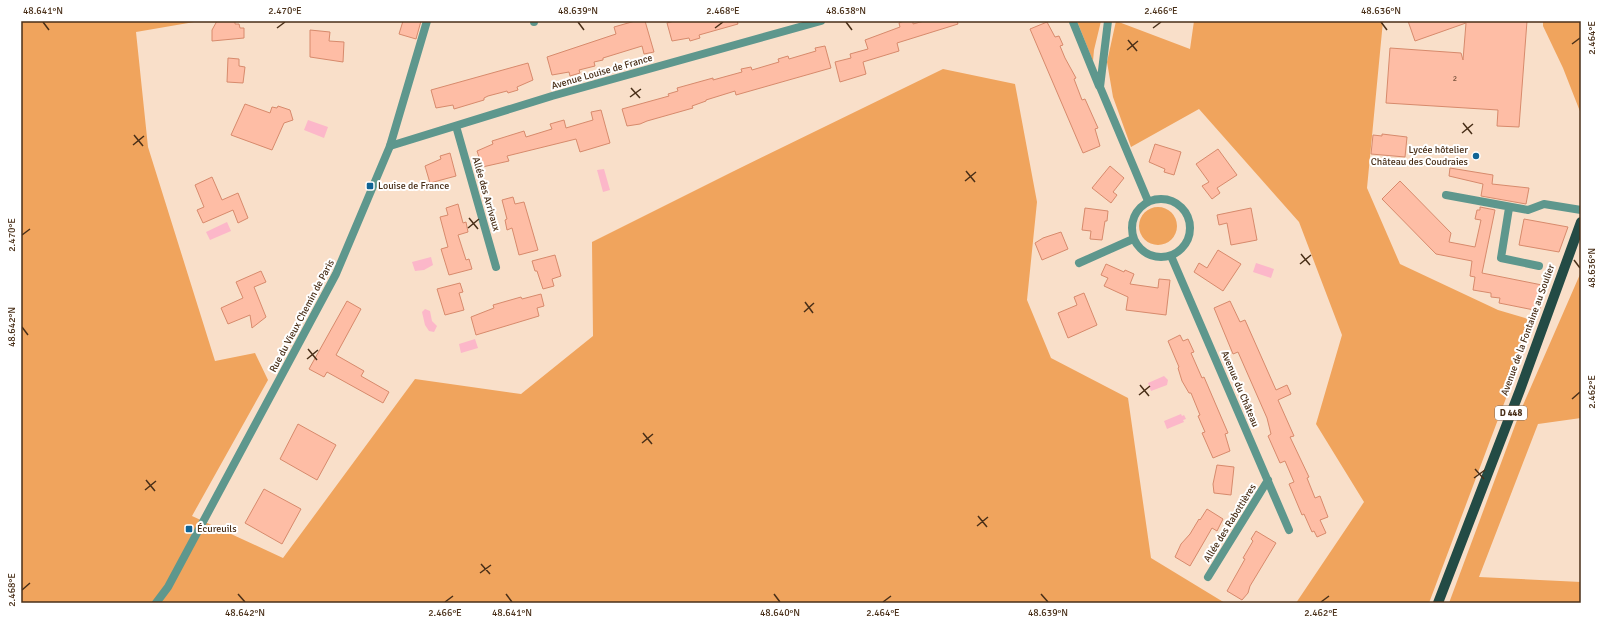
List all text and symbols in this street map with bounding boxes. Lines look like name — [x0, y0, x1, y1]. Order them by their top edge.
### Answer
text: 48.641°N — [23, 5, 63, 17]
text: 2.470°E — [268, 5, 302, 17]
text: 48.639°N — [558, 5, 598, 17]
text: 2.468°E — [706, 5, 740, 17]
text: 48.638°N — [826, 5, 866, 17]
text: 2.466°E — [1144, 5, 1178, 17]
text: 48.636°N — [1361, 5, 1401, 17]
text: 2.464°E — [1586, 21, 1598, 55]
street label: Avenue Louise de France — [550, 52, 654, 92]
house number: 2 — [1453, 73, 1457, 83]
place label: Lycée hôtelier Château des Coudraies — [1371, 144, 1469, 168]
marker: Lycée hôtelier Château des Coudraies — [1471, 151, 1481, 161]
street label: Allée des Arrivaux — [470, 155, 502, 233]
place label: Louise de France — [378, 180, 449, 192]
marker: Louise de France — [365, 181, 375, 191]
text: 2.470°E — [6, 218, 18, 252]
text: 48.636°N — [1586, 248, 1598, 288]
street label: Rue du Vieux Chemin de Paris — [267, 257, 337, 374]
street label: Avenue de la Fontaine au Soulier — [1499, 262, 1558, 397]
text: 48.642°N — [6, 307, 18, 347]
street label: Avenue du Château — [1218, 349, 1262, 429]
text: 2.462°E — [1586, 375, 1598, 409]
road number: D 448 — [1495, 406, 1527, 420]
street label: Allée des Rabottières — [1201, 481, 1259, 564]
place label: Écureuils — [197, 522, 237, 535]
marker: Écureuils — [184, 524, 194, 534]
text: 2.468°E — [6, 573, 18, 607]
text: 48.642°N — [225, 607, 265, 619]
text: 2.466°E — [428, 607, 462, 619]
text: 48.641°N — [492, 607, 532, 619]
text: 48.640°N — [760, 607, 800, 619]
text: 2.464°E — [866, 607, 900, 619]
text: 48.639°N — [1028, 607, 1068, 619]
text: 2.462°E — [1304, 607, 1338, 619]

